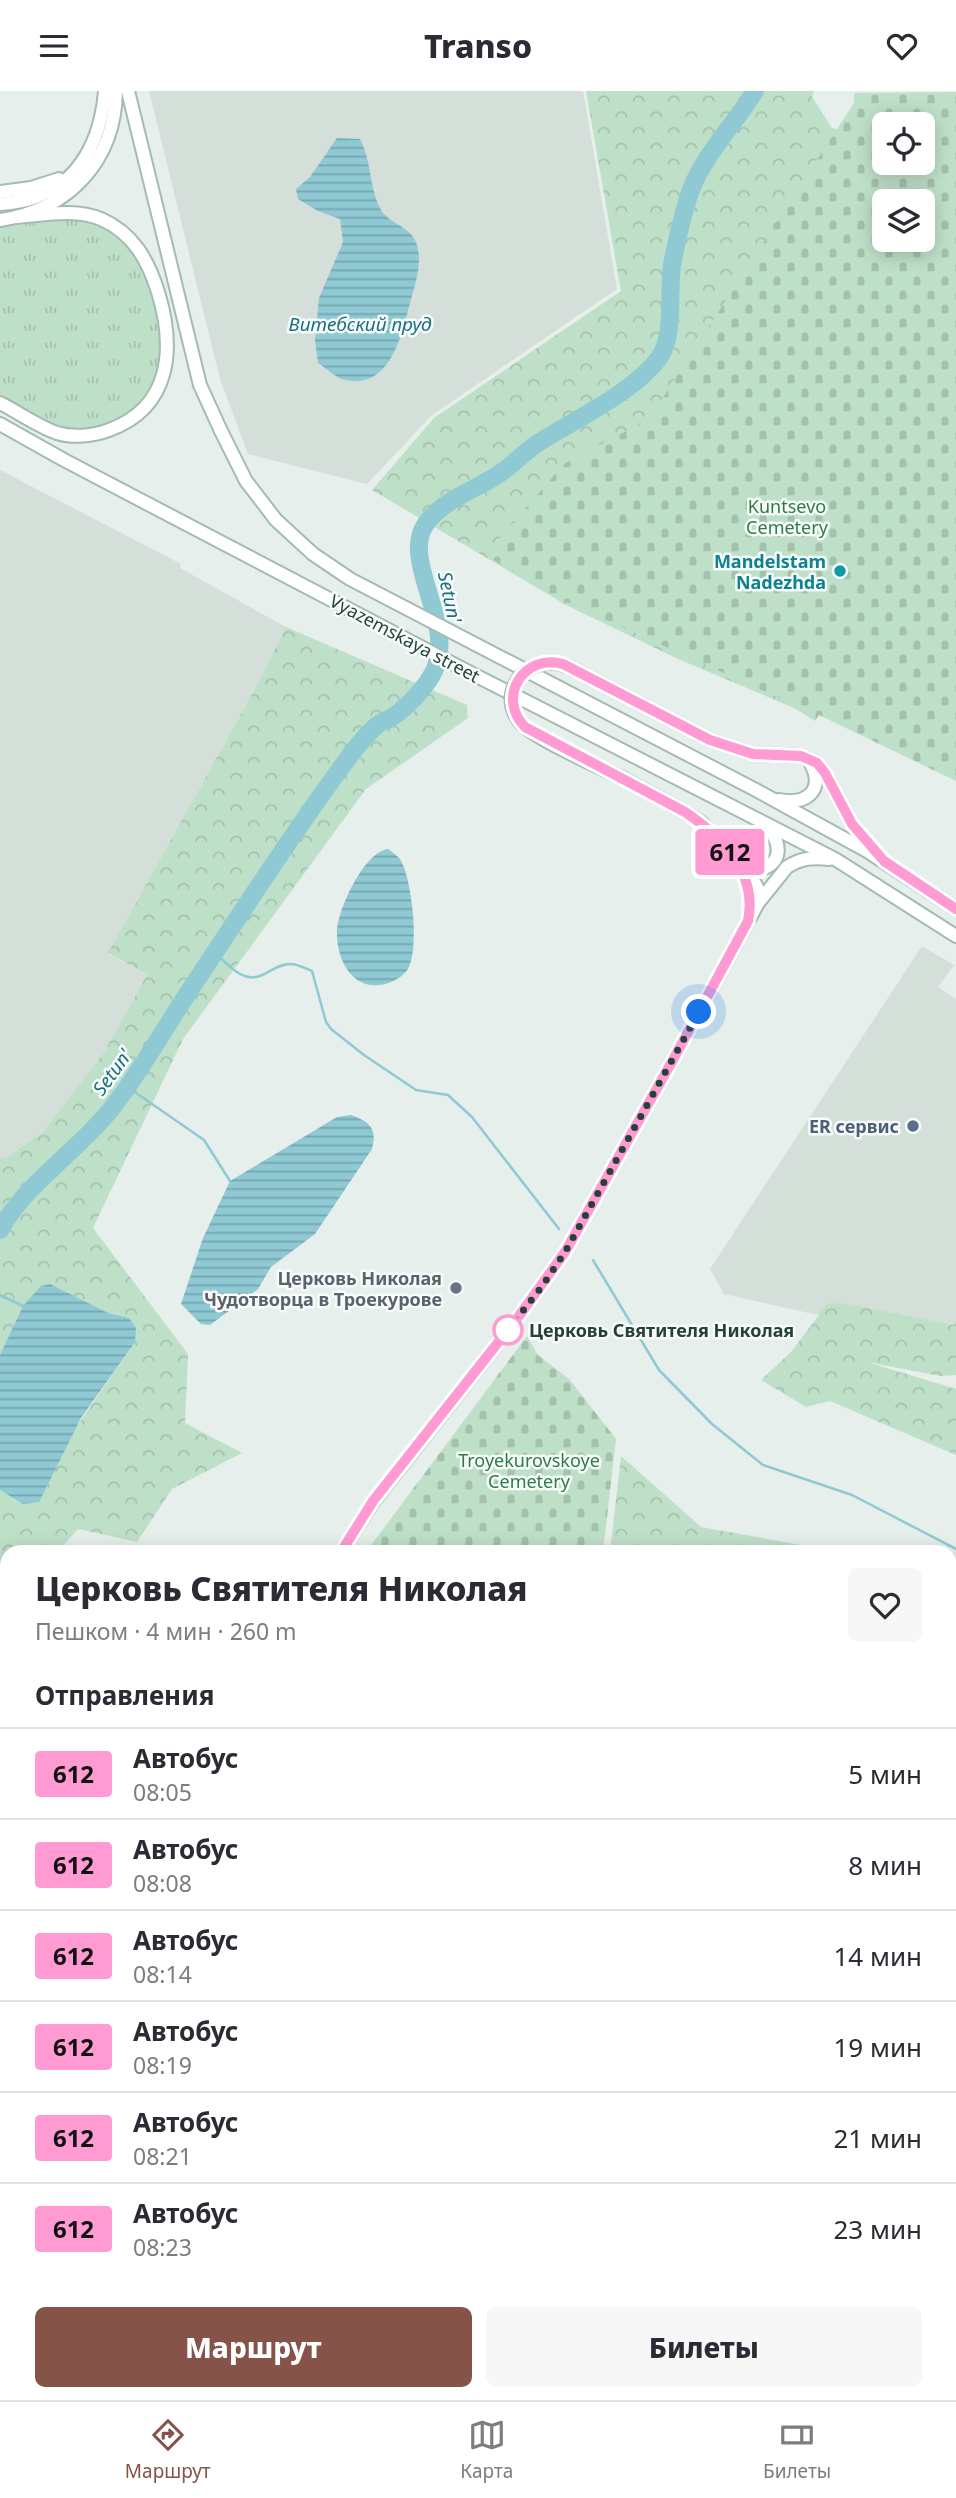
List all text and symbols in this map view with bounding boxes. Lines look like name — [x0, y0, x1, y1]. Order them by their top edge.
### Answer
text: Transo — [424, 24, 532, 67]
icon: menu — [35, 27, 73, 65]
icon: heart — [883, 27, 921, 65]
map controls — [872, 112, 935, 252]
button: locate — [872, 112, 935, 175]
button: layers — [872, 189, 935, 252]
water label: Витебский пруд — [289, 311, 432, 337]
park label: Kuntsevo Cemetery — [746, 494, 829, 539]
place label: Mandelstam Nadezhda — [714, 549, 826, 594]
marker: Mandelstam Nadezhda — [832, 563, 848, 579]
water label: Setun' — [432, 569, 468, 626]
street label: Vyazemskaya street — [326, 588, 485, 688]
line badge: 612 — [690, 829, 770, 875]
text: 612 — [709, 835, 751, 868]
your location — [681, 994, 716, 1029]
water label: Setun' — [86, 1043, 138, 1101]
place label: ER сервис — [809, 1114, 899, 1138]
marker: ER сервис — [905, 1118, 921, 1134]
place label: Церковь Николая Чудотворца в Троекурове — [204, 1266, 442, 1311]
marker: Церковь Николая Чудотворца в Троекурове — [448, 1280, 464, 1296]
marker: Церковь Святителя Николая — [493, 1315, 523, 1345]
place label: Церковь Святителя Николая — [529, 1318, 794, 1342]
park label: Troyekurovskoye Cemetery — [458, 1448, 600, 1493]
text: Церковь Святителя Николая — [35, 1566, 528, 1611]
button: heart — [848, 1568, 922, 1642]
text: Пешком · 4 мин · 260 m — [35, 1615, 297, 1647]
text: Отправления — [35, 1677, 214, 1713]
text: Автобус — [133, 1740, 238, 1776]
text: 5 мин — [848, 1756, 922, 1792]
text: 612 — [53, 1757, 94, 1790]
text: 08:05 — [133, 1776, 192, 1808]
text: Автобус — [133, 1831, 238, 1867]
text: 8 мин — [848, 1847, 922, 1883]
text: 612 — [53, 1848, 94, 1881]
text: 08:08 — [133, 1867, 192, 1899]
text: Автобус — [133, 1922, 238, 1958]
text: 14 мин — [833, 1938, 922, 1974]
text: 612 — [53, 1939, 94, 1972]
text: 08:14 — [133, 1958, 192, 1990]
text: Автобус — [133, 2013, 238, 2049]
text: 19 мин — [833, 2029, 922, 2065]
text: 612 — [53, 2030, 94, 2063]
text: 08:19 — [133, 2049, 192, 2081]
text: Автобус — [133, 2104, 238, 2140]
text: 21 мин — [833, 2120, 922, 2156]
text: 612 — [53, 2121, 94, 2154]
text: 08:21 — [133, 2140, 192, 2172]
text: Автобус — [133, 2195, 238, 2231]
text: 23 мин — [833, 2211, 922, 2247]
text: 612 — [53, 2212, 94, 2245]
text: 08:23 — [133, 2231, 192, 2263]
button: Маршрут — [35, 2307, 472, 2387]
button: Билеты — [486, 2307, 922, 2387]
tab: Маршрут — [125, 2416, 211, 2484]
tab: Карта — [460, 2416, 513, 2484]
tab: Билеты — [763, 2416, 831, 2484]

